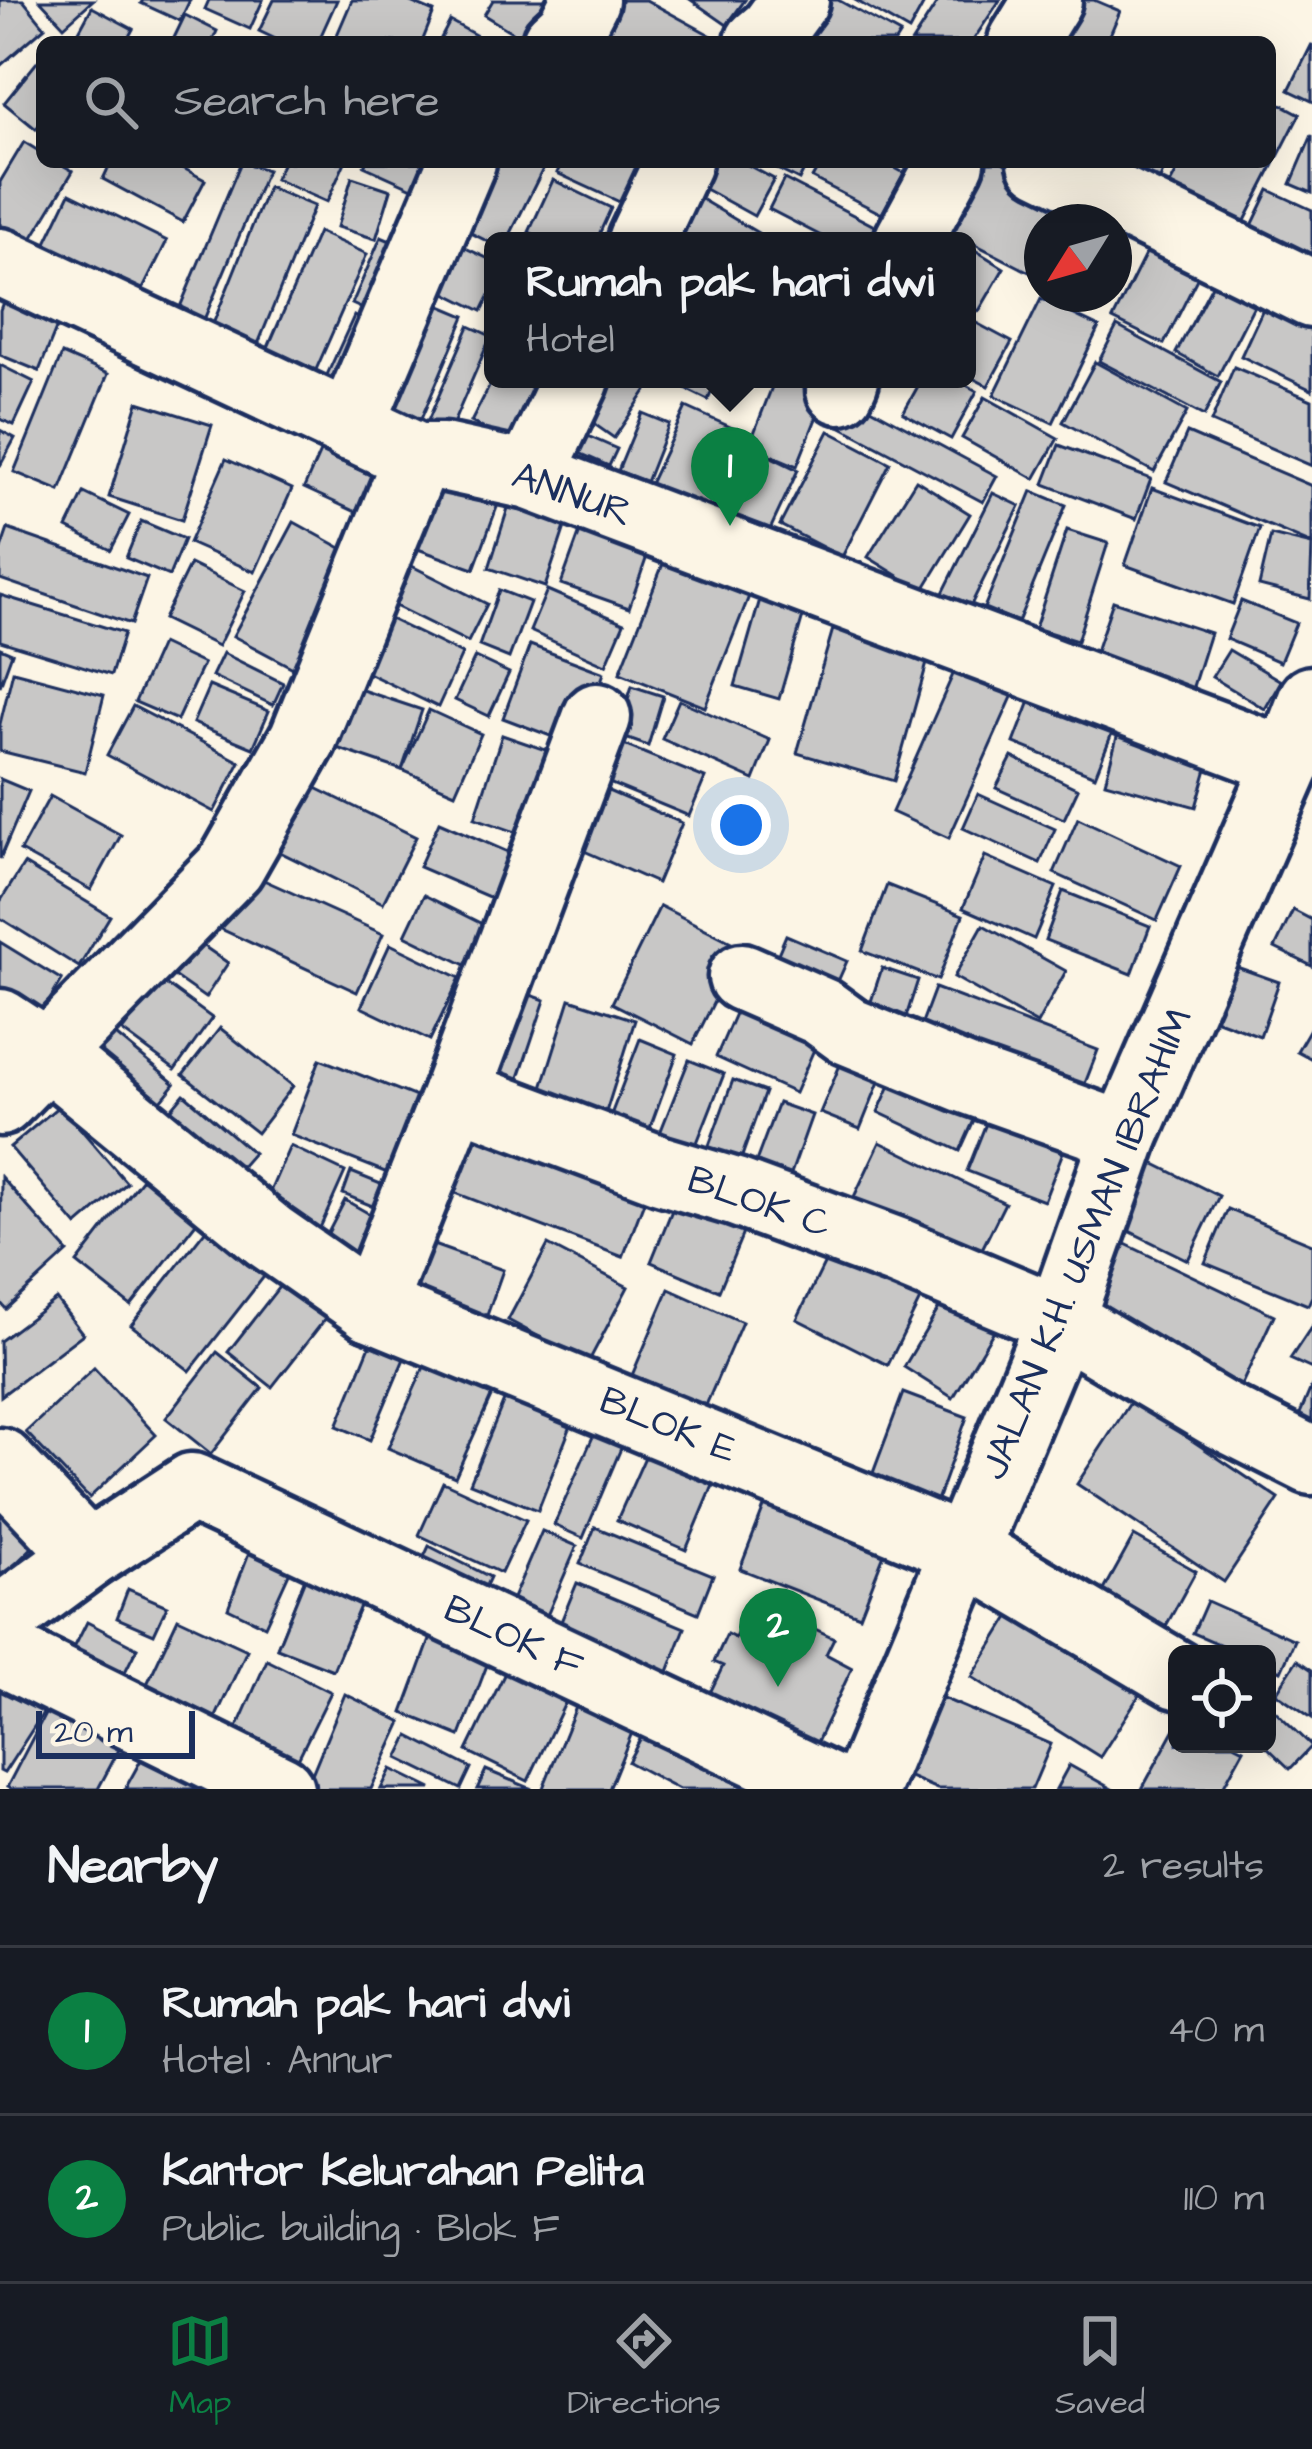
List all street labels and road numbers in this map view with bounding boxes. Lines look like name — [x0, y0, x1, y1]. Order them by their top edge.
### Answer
street label: ANNUR — [505, 449, 639, 541]
street label: JALAN K.H. USMAN IBRAHIM — [968, 1000, 1206, 1488]
street label: BLOK C — [680, 1153, 838, 1253]
street label: BLOK E — [592, 1374, 744, 1478]
street label: BLOK F — [435, 1582, 591, 1694]

